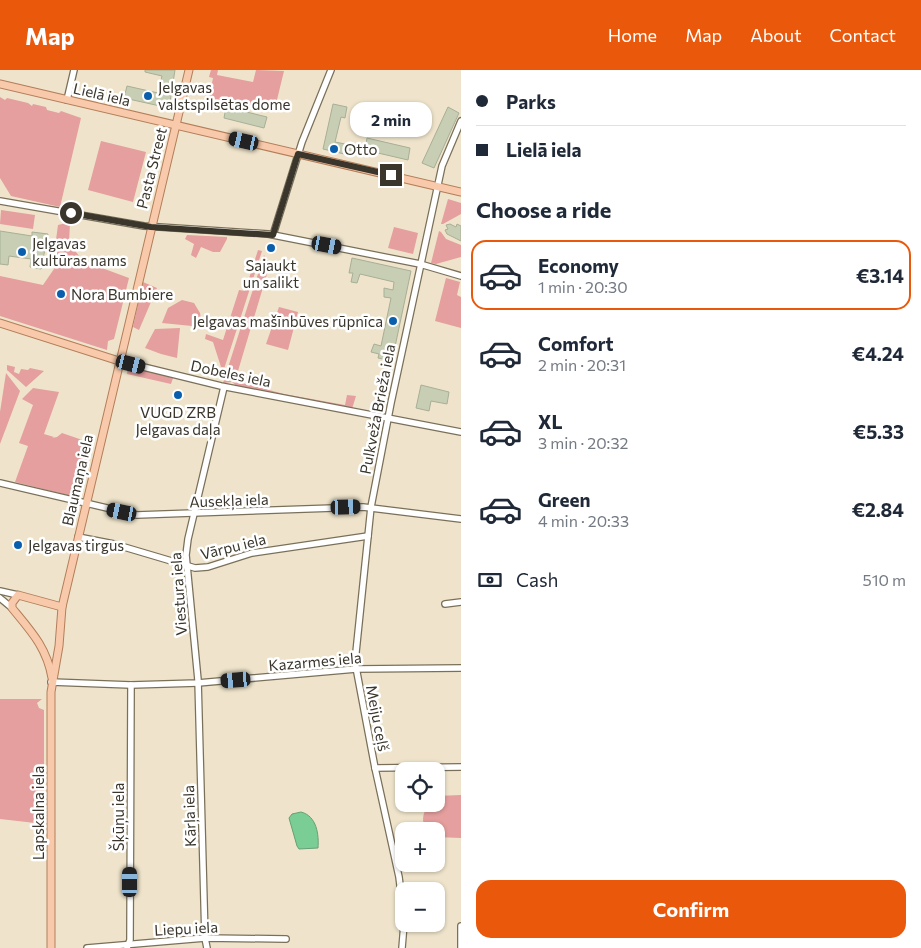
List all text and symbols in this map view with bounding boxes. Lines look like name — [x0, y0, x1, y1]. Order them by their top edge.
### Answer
text: Map — [25, 21, 75, 50]
text: Home — [608, 24, 657, 46]
text: Map — [685, 24, 722, 46]
text: About — [750, 24, 802, 46]
text: Contact — [830, 24, 896, 46]
place label: Jelgavas valstspilsētas dome — [158, 78, 291, 113]
street label: Lielā iela — [72, 79, 132, 109]
marker: Jelgavas valstspilsētas dome — [142, 90, 154, 102]
text: Parks — [506, 90, 556, 113]
callout: 2 min — [350, 102, 432, 138]
text: 2 min — [371, 110, 411, 129]
street label: Pasta Street — [132, 125, 170, 211]
car — [227, 130, 260, 152]
text: Lielā iela — [506, 138, 582, 161]
place label: Otto — [344, 140, 377, 158]
marker: Otto — [328, 143, 340, 155]
route end — [380, 164, 402, 186]
text: Choose a ride — [476, 196, 611, 223]
route start — [60, 202, 82, 224]
place label: Jelgavas kultūras nams — [32, 234, 127, 269]
car — [310, 235, 343, 255]
marker: Sajaukt un salikt — [265, 242, 277, 254]
marker: Jelgavas kultūras nams — [16, 246, 28, 258]
icon: car — [478, 253, 523, 298]
text: Economy — [538, 254, 619, 277]
place label: Sajaukt un salikt — [243, 256, 299, 291]
text: €3.14 — [856, 264, 904, 287]
text: 1 min · 20:30 — [538, 277, 628, 296]
place label: Nora Bumbiere — [71, 285, 173, 303]
marker: Nora Bumbiere — [55, 288, 67, 300]
place label: Jelgavas mašīnbūves rūpnīca — [193, 312, 383, 330]
marker: Jelgavas mašīnbūves rūpnīca — [387, 315, 399, 327]
icon: car — [478, 331, 523, 376]
text: Comfort — [538, 332, 614, 355]
street label: Pulkveža Brieža iela — [356, 342, 398, 476]
text: €4.24 — [852, 342, 904, 365]
car — [114, 353, 147, 375]
text: 2 min · 20:31 — [538, 355, 626, 374]
street label: Dobeles iela — [189, 356, 273, 390]
marker: VUGD ZRB Jelgavas daļa — [172, 389, 184, 401]
place label: VUGD ZRB Jelgavas daļa — [135, 403, 221, 440]
icon: car — [478, 409, 523, 454]
text: XL — [538, 410, 563, 433]
text: €5.33 — [853, 420, 904, 443]
street label: Blaumaņa iela — [58, 432, 98, 528]
text: 3 min · 20:32 — [538, 433, 628, 452]
icon: car — [478, 487, 523, 532]
text: Green — [538, 488, 590, 511]
street label: Ausekļa iela — [189, 490, 269, 512]
text: €2.84 — [852, 498, 904, 521]
car — [330, 499, 361, 515]
car — [105, 502, 138, 522]
text: 4 min · 20:33 — [538, 511, 629, 530]
street label: Vārpu iela — [198, 529, 268, 563]
place label: Jelgavas tirgus — [28, 536, 124, 554]
marker: Jelgavas tirgus — [12, 539, 24, 551]
street label: Viestura iela — [166, 552, 190, 636]
icon: cash — [476, 566, 504, 594]
text: Cash — [516, 568, 558, 591]
text: 510 m — [863, 570, 906, 589]
street label: Kazarmes iela — [268, 648, 362, 674]
car — [220, 671, 251, 689]
street label: Meiju ceļš — [361, 683, 393, 753]
map controls — [395, 762, 445, 932]
button: locate — [395, 762, 445, 812]
street label: Lapskalna iela — [29, 766, 47, 860]
street label: Šķūņu iela — [108, 783, 129, 851]
street label: Kārļa iela — [179, 785, 201, 847]
button: + — [395, 822, 445, 872]
car — [122, 867, 137, 897]
button: Confirm — [476, 880, 906, 938]
button: − — [395, 882, 445, 932]
street label: Liepu iela — [154, 917, 218, 939]

